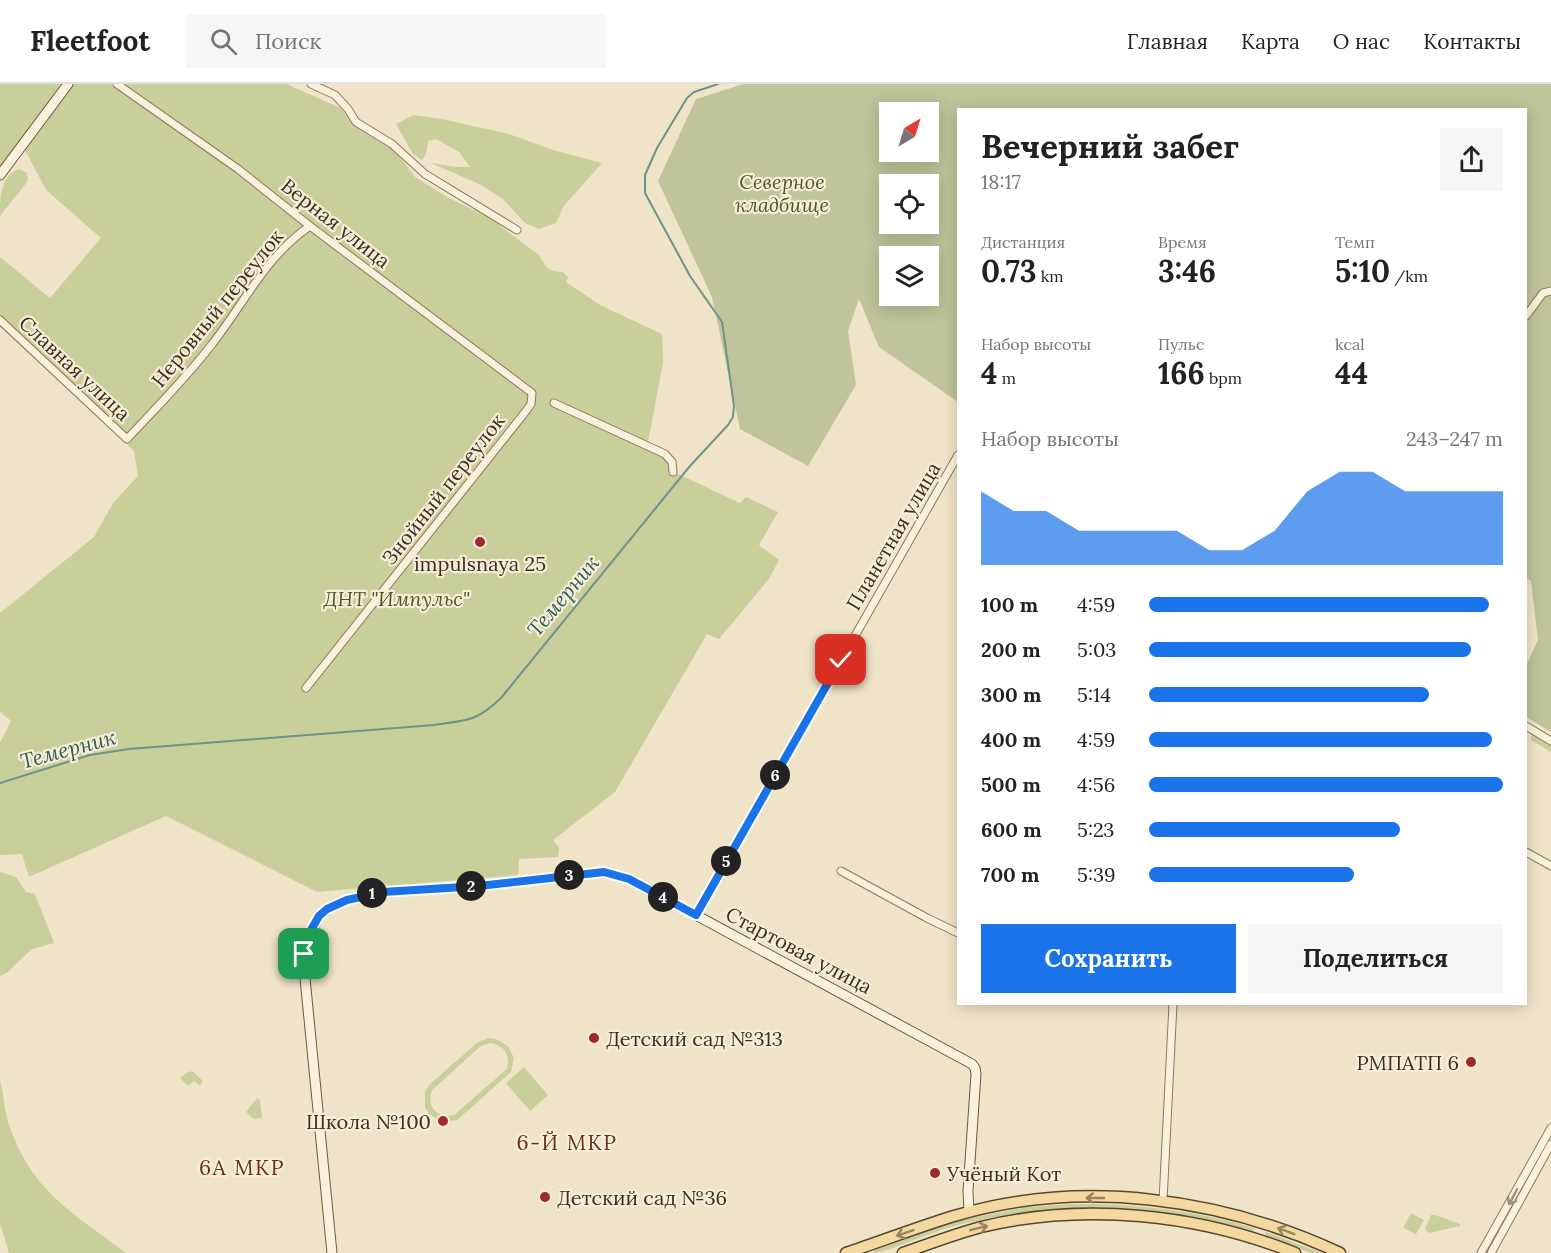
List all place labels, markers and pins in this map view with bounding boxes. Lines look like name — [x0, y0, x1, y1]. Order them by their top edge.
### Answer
marker: impulsnaya 25 — [473, 535, 487, 549]
place label: impulsnaya 25 — [414, 551, 546, 576]
pin — [815, 634, 866, 685]
pin: 6 — [760, 760, 790, 790]
pin: 5 — [711, 846, 741, 876]
pin: 3 — [554, 860, 584, 890]
pin: 2 — [456, 871, 486, 901]
pin: 1 — [357, 878, 387, 908]
pin: 4 — [648, 882, 678, 912]
pin — [278, 928, 329, 979]
place label: Детский сад №313 — [606, 1026, 783, 1051]
marker: Детский сад №313 — [587, 1031, 601, 1045]
place label: РМПАТП 6 — [1356, 1050, 1459, 1075]
marker: РМПАТП 6 — [1464, 1055, 1478, 1069]
place label: Школа №100 — [306, 1109, 431, 1134]
marker: Школа №100 — [436, 1114, 450, 1128]
place label: Учёный Кот — [946, 1161, 1061, 1186]
marker: Учёный Кот — [928, 1166, 942, 1180]
place label: Детский сад №36 — [557, 1185, 727, 1210]
marker: Детский сад №36 — [538, 1190, 552, 1204]

